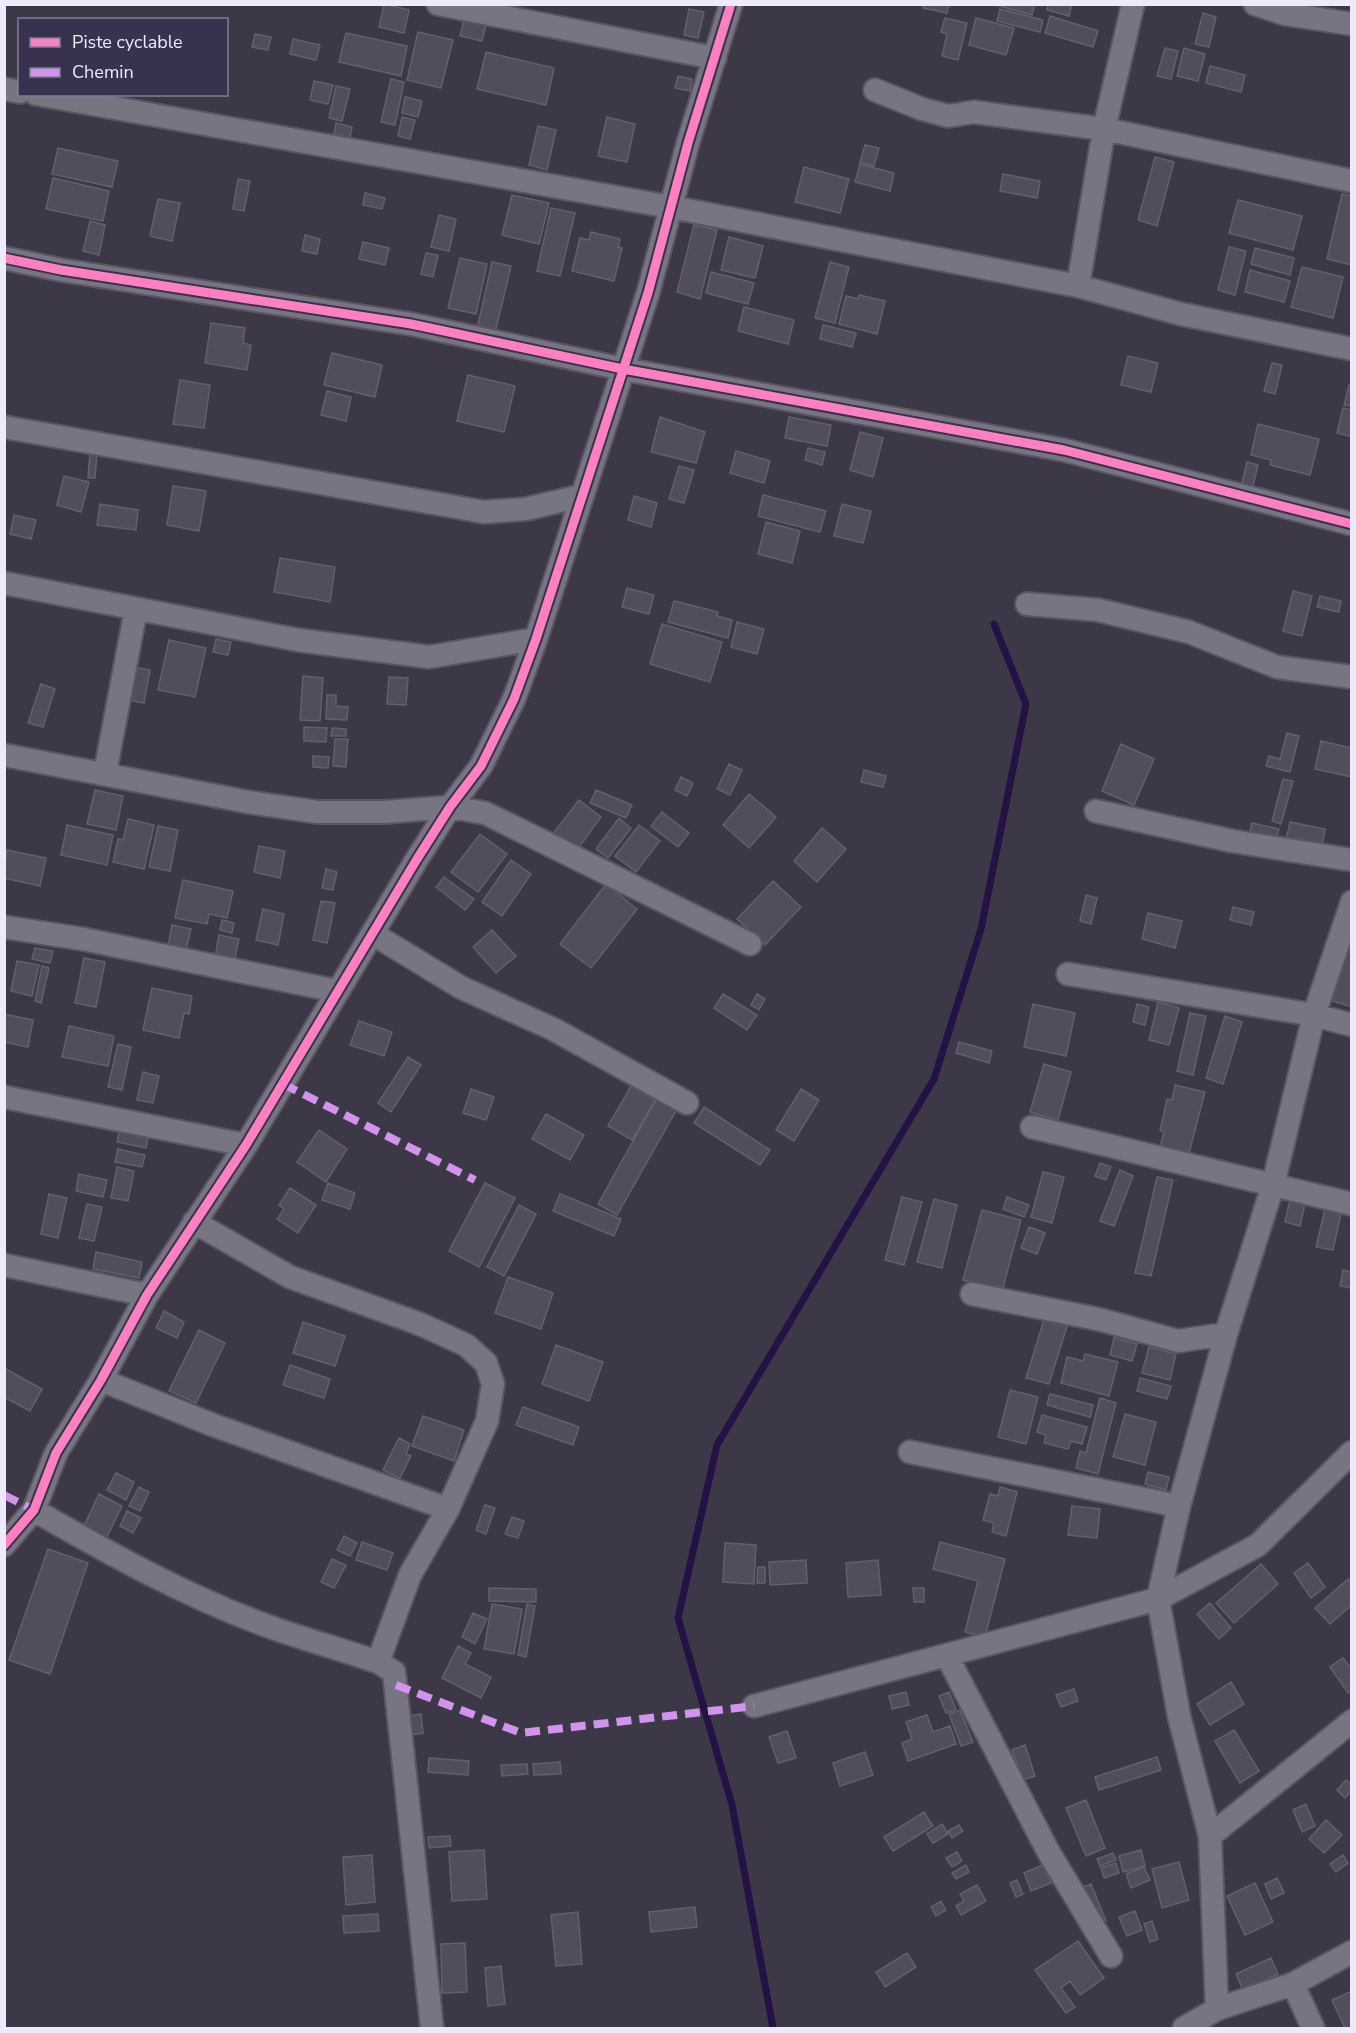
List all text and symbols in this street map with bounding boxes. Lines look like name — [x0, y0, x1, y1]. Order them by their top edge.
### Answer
legend — [18, 18, 228, 96]
text: Piste cyclable — [72, 30, 183, 54]
text: Chemin — [72, 60, 134, 84]

